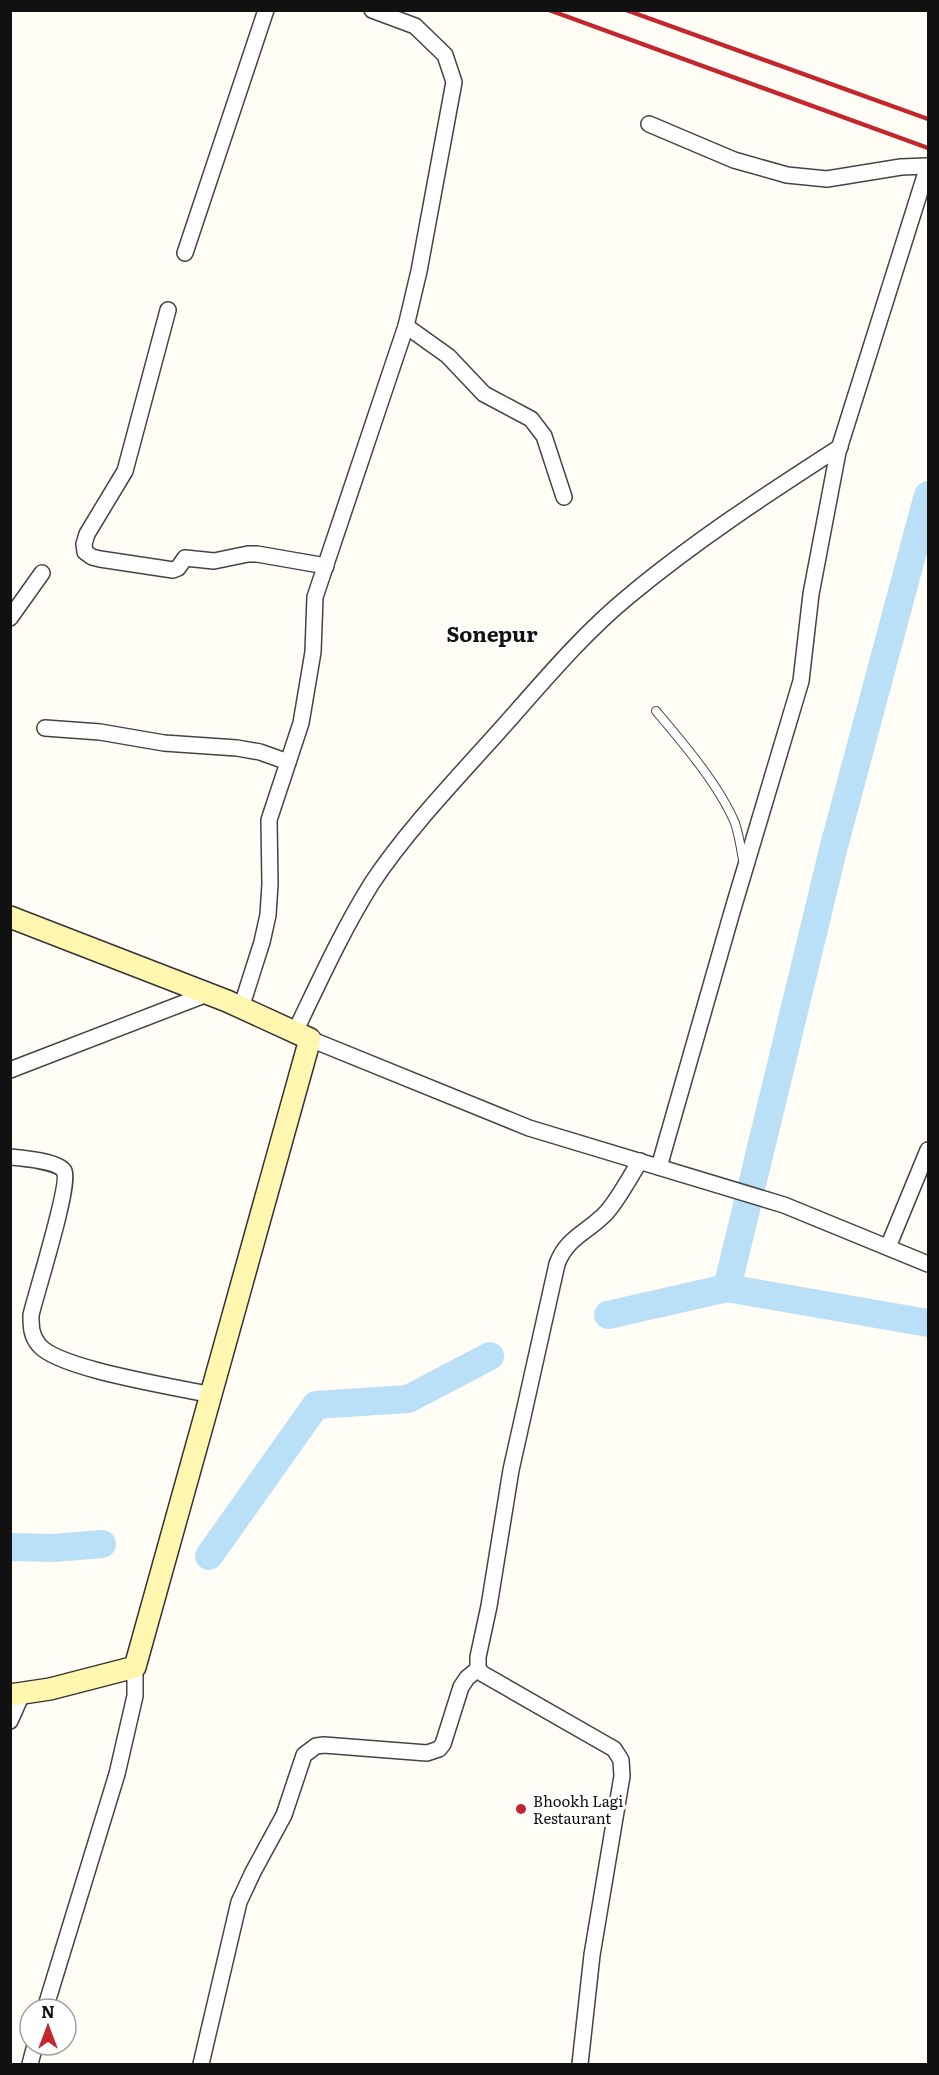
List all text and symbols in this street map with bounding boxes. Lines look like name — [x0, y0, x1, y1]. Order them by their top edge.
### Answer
district label: Sonepur — [446, 617, 538, 648]
place label: Bhookh Lagi Restaurant — [533, 1789, 623, 1829]
marker: Bhookh Lagi Restaurant — [514, 1802, 528, 1816]
north arrow — [18, 1997, 78, 2057]
text: N — [41, 1999, 55, 2023]

